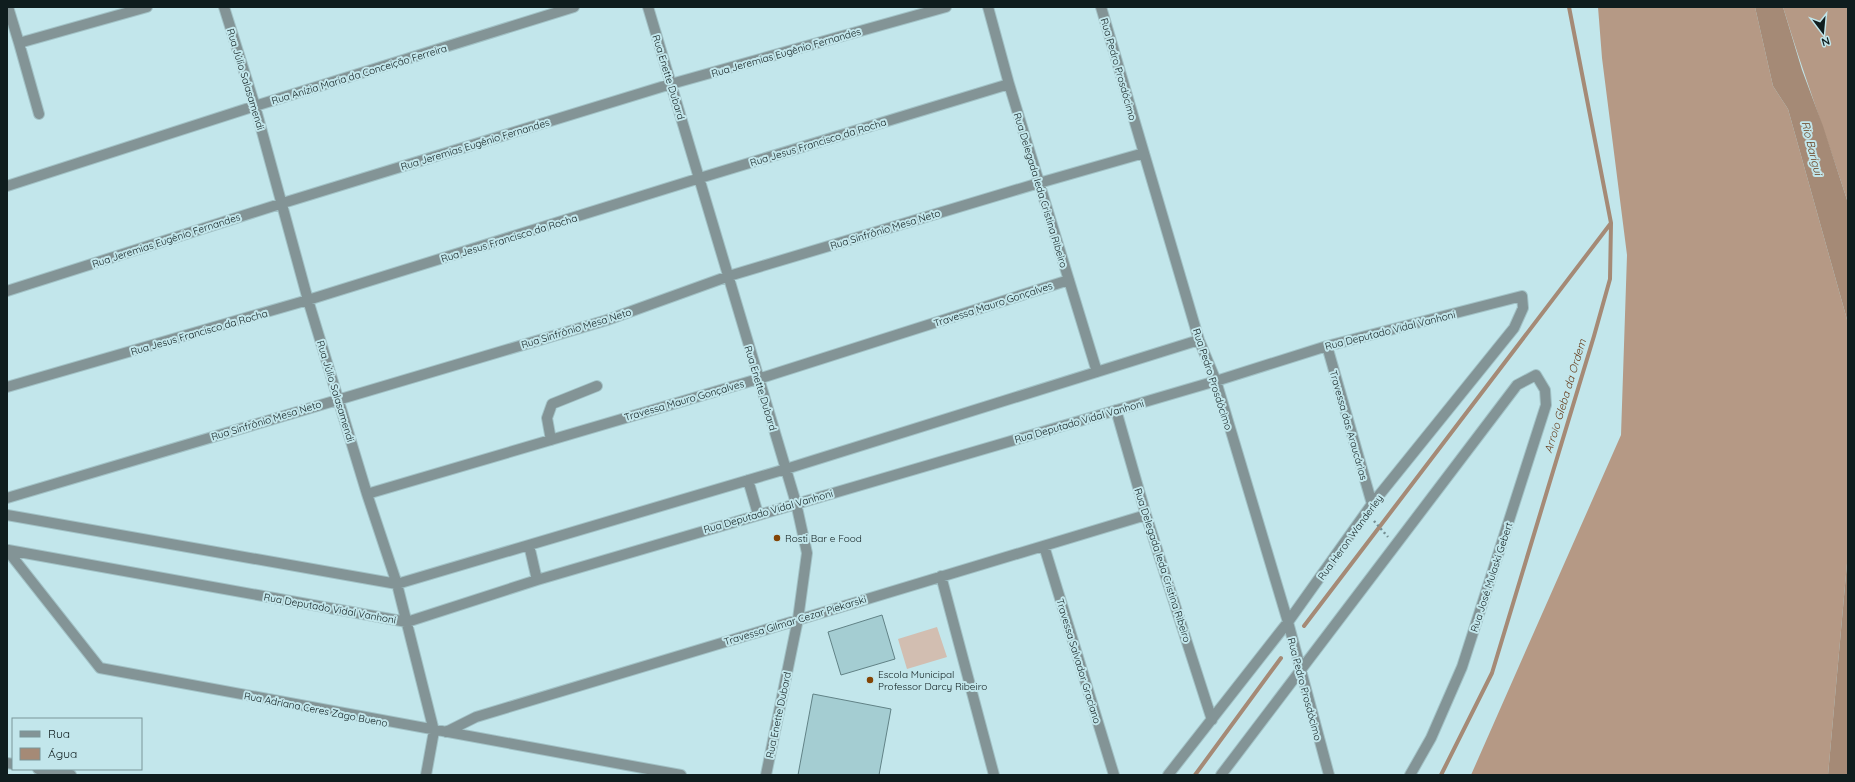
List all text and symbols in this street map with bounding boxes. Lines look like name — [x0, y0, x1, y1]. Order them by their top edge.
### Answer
north arrow — [1803, 12, 1843, 52]
street label: Rua Pedro Prosdócimo — [1098, 16, 1139, 122]
street label: Rua Jeremias Eugênio Fernandes — [710, 25, 863, 80]
street label: Rua Júlio Salasamendi — [224, 27, 267, 131]
street label: Rua Enette Dubard — [649, 33, 688, 121]
text: N — [1820, 34, 1832, 49]
street label: Rua Anízia Maria da Conceição Ferreira — [270, 42, 448, 107]
street label: Rua Delegada Ieda Cristina Ribeiro — [1011, 111, 1070, 269]
street label: Rua Jeremias Eugênio Fernandes — [399, 116, 551, 173]
street label: Rua Jesus Francisco da Rocha — [748, 116, 888, 169]
water label: Rio Barigui — [1799, 120, 1826, 178]
street label: Rua Sinfrônio Mesa Neto — [828, 207, 942, 252]
street label: Rua Jeremias Eugênio Fernandes — [90, 210, 242, 271]
street label: Rua Jesus Francisco da Rocha — [439, 212, 579, 265]
street label: Travessa Mauro Gonçalves — [932, 279, 1055, 330]
street label: Rua Sinfrônio Mesa Neto — [519, 306, 633, 351]
street label: Rua Jesus Francisco da Rocha — [129, 307, 269, 358]
street label: Rua Deputado Vidal Vanhoni — [1324, 308, 1457, 353]
street label: Rua Pedro Prosdócimo — [1190, 327, 1235, 432]
water label: Arroio Gleba da Ordem — [1541, 336, 1589, 455]
street label: Rua Júlio Salasamendi — [314, 339, 357, 443]
street label: Rua Enette Dubard — [741, 344, 780, 432]
street label: Travessa das Araucárias — [1327, 369, 1371, 482]
street label: Travessa Mauro Gonçalves — [623, 377, 746, 424]
street label: Rua Deputado Vidal Vanhoni — [1013, 397, 1145, 446]
street label: Rua Sinfrônio Mesa Neto — [209, 398, 323, 443]
street label: Rua Delegada Ieda Cristina Ribeiro — [1131, 486, 1194, 644]
street label: Rua Deputado Vidal Vanhoni — [702, 487, 834, 536]
street label: Rua Heron Wanderley — [1315, 492, 1386, 583]
street label: Rua José Mulaski Gebert — [1468, 520, 1516, 634]
place label: Rosti Bar e Food — [785, 532, 862, 545]
marker: Rosti Bar e Food — [772, 533, 782, 543]
street label: Rua Deputado Vidal Vanhoni — [263, 590, 397, 627]
street label: Travessa Gilmar Cezar Piekarski — [722, 593, 868, 648]
street label: Travessa Salvador Graciano — [1053, 597, 1104, 725]
street label: Rua Pedro Prosdócimo — [1285, 636, 1325, 742]
place label: Escola Municipal Professor Darcy Ribeiro — [878, 668, 987, 693]
street label: Rua Enette Dubard — [763, 671, 794, 759]
marker: Escola Municipal Professor Darcy Ribeiro — [865, 675, 875, 685]
street label: Rua Adriana Ceres Zago Bueno — [243, 689, 389, 730]
legend — [12, 718, 142, 770]
text: Rua — [48, 726, 70, 741]
text: Água — [48, 746, 77, 761]

